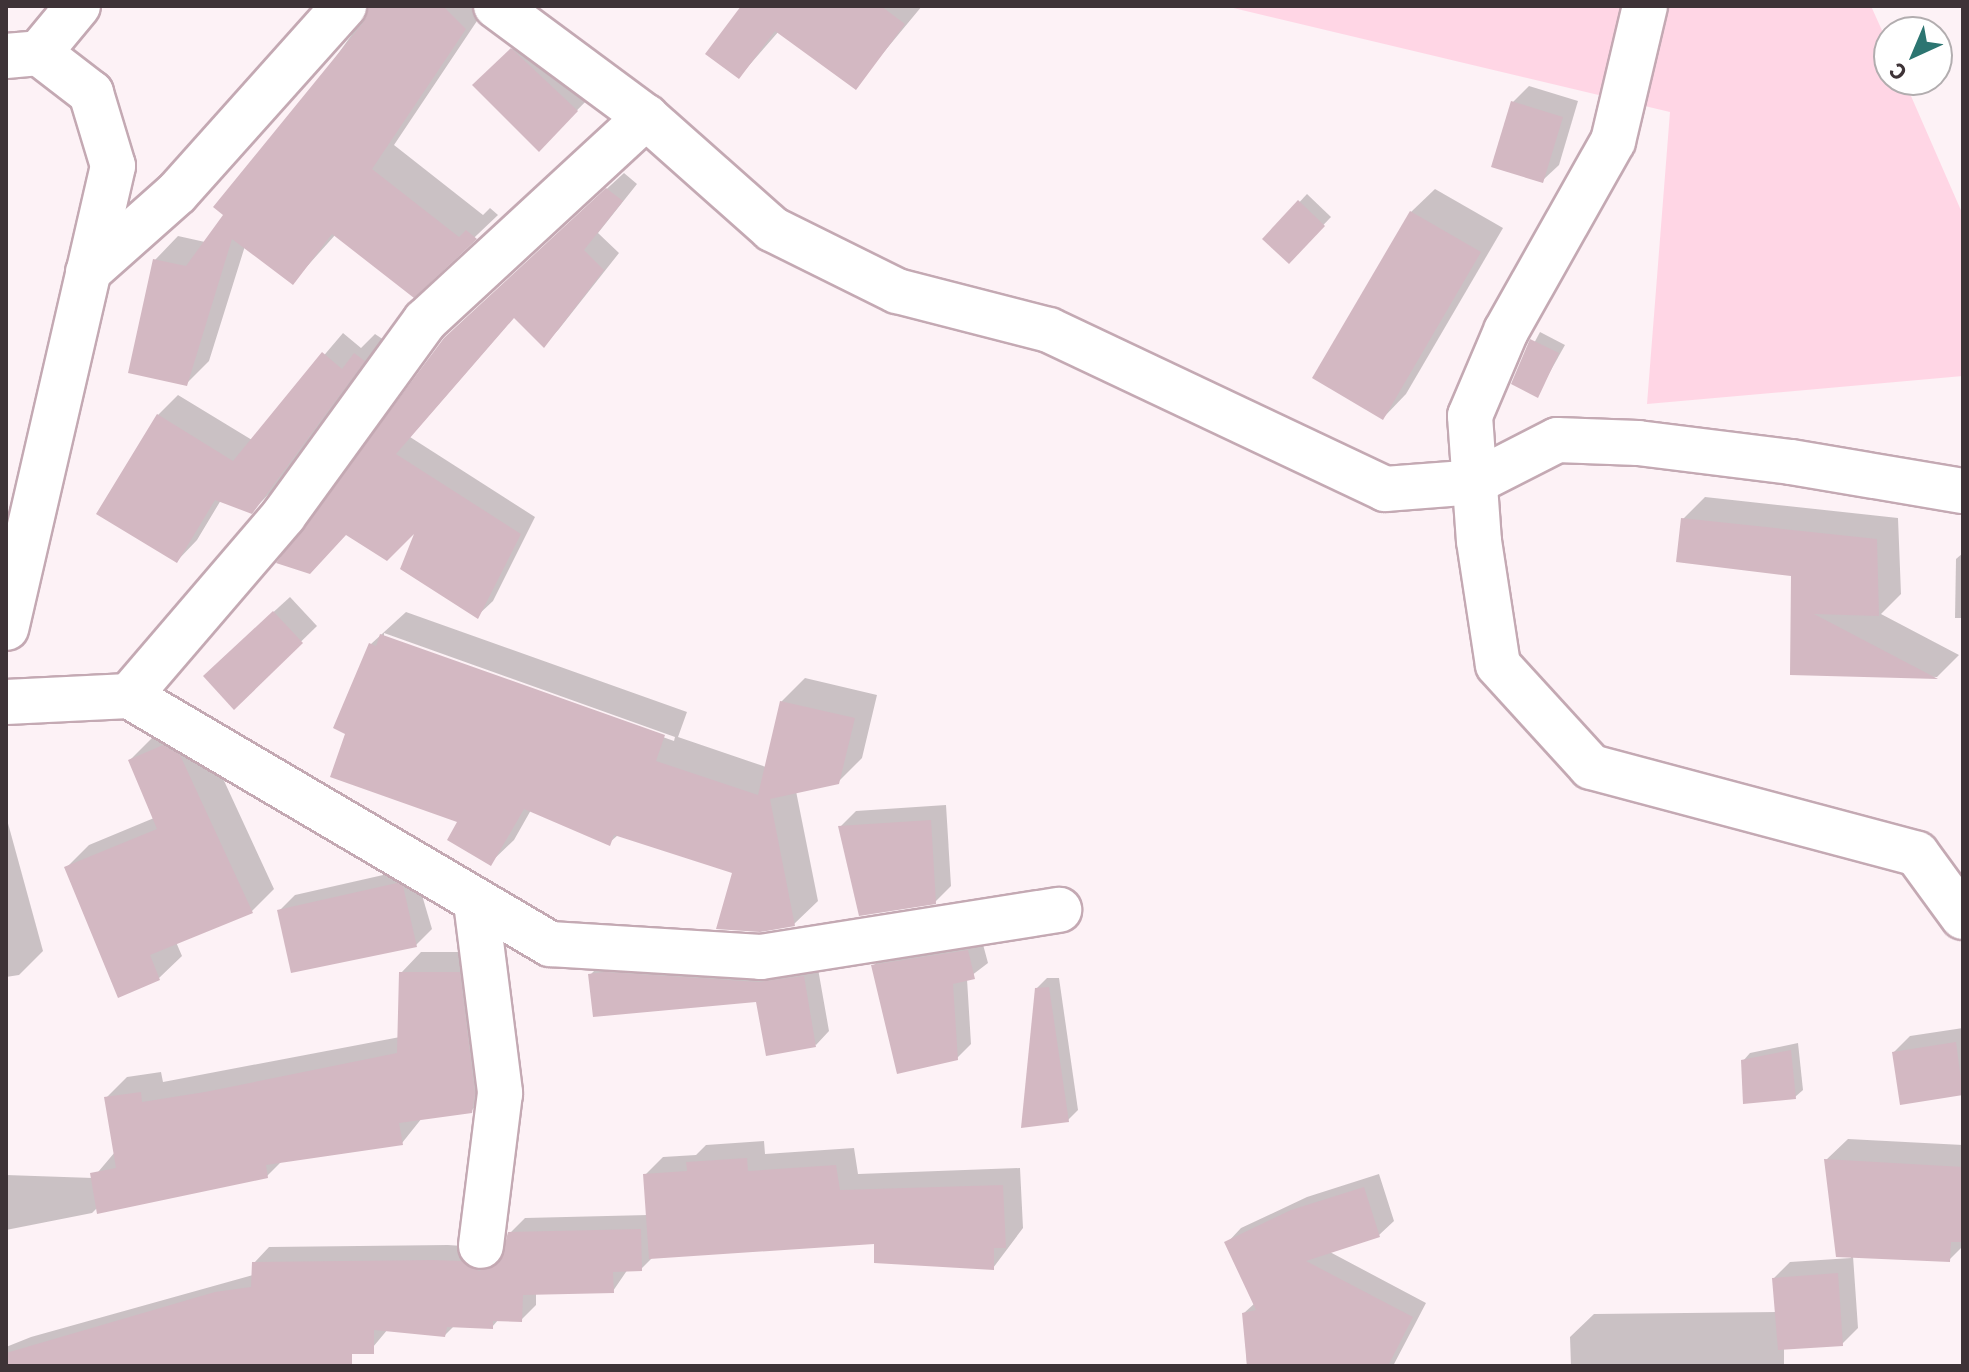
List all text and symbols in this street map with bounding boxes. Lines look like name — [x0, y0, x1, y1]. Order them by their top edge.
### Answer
north arrow — [1873, 16, 1953, 96]
text: С — [1882, 57, 1913, 88]

